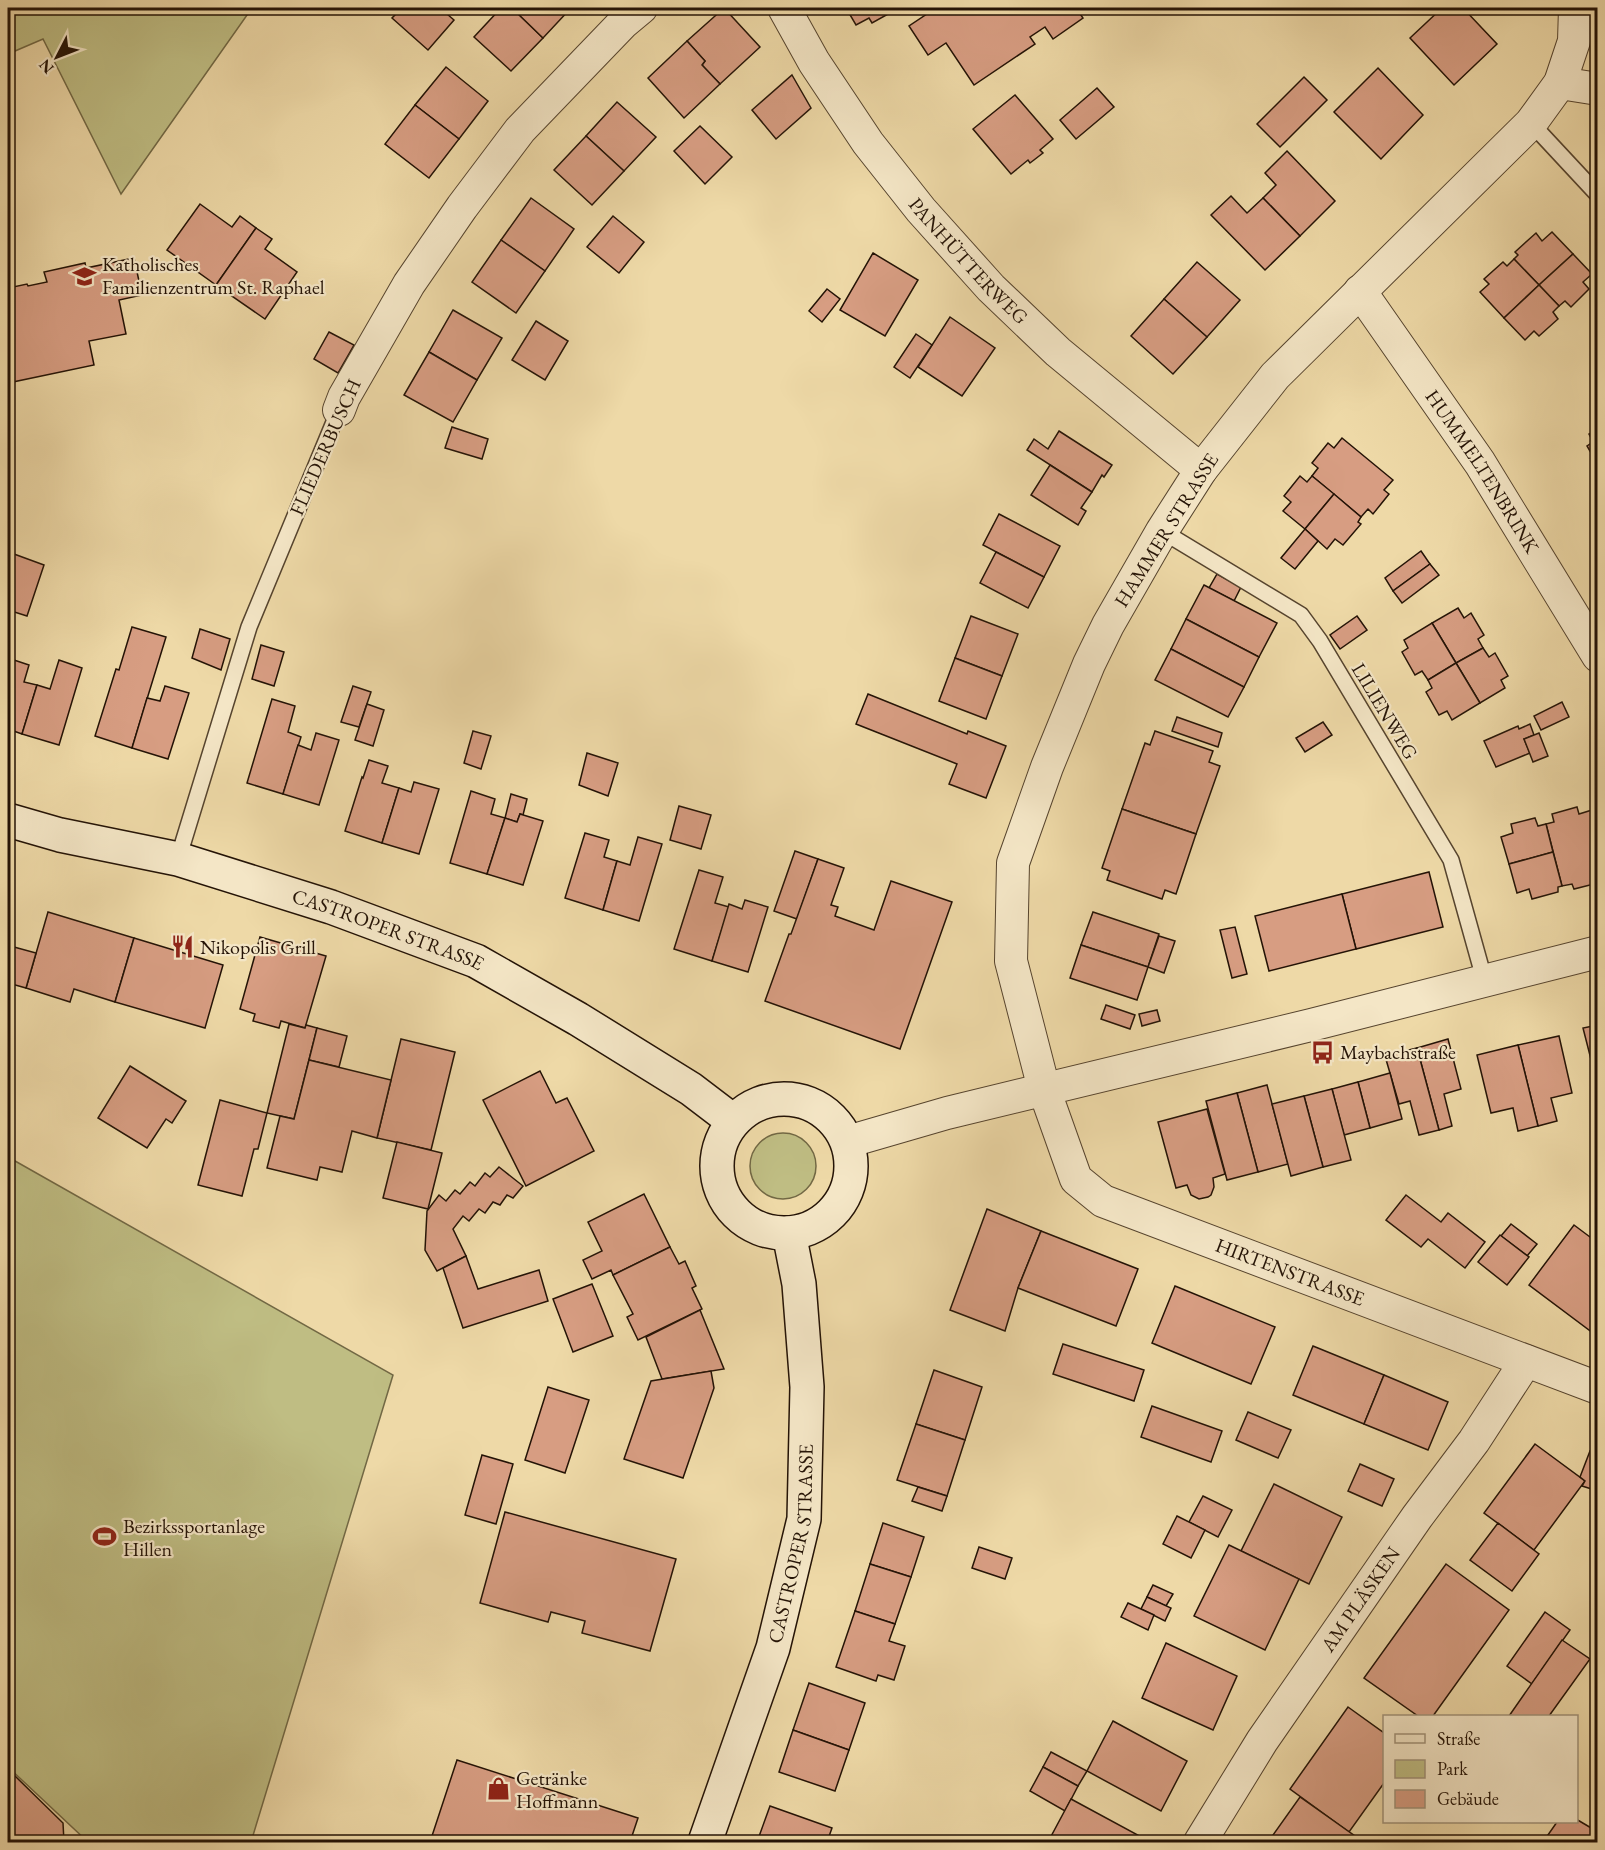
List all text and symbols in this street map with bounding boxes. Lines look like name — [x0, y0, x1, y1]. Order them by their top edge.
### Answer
north arrow — [27, 27, 87, 87]
text: N — [34, 55, 58, 79]
street label: PANHÜTTERWEG — [903, 192, 1034, 330]
place label: Katholisches Familienzentrum St. Raphael — [102, 251, 325, 300]
school or university icon: Katholisches Familienzentrum St. Raphael — [71, 263, 97, 289]
street label: FLIEDERBUSCH — [283, 375, 367, 519]
street label: HUMMELTENBRINK — [1420, 384, 1545, 558]
street label: HAMMER STRASSE — [1108, 448, 1224, 612]
street label: LILIENWEG — [1346, 658, 1424, 764]
street label: CASTROPER STRASSE — [289, 883, 489, 976]
restaurant icon: Nikopolis Grill — [169, 934, 195, 960]
place label: Nikopolis Grill — [200, 934, 316, 960]
bus stop icon: Maybachstraße — [1309, 1039, 1335, 1065]
place label: Maybachstraße — [1340, 1039, 1456, 1065]
street label: HIRTENSTRASSE — [1212, 1232, 1368, 1312]
street label: CASTROPER STRASSE — [762, 1444, 819, 1646]
place label: Bezirkssportanlage Hillen — [123, 1513, 265, 1562]
sports icon: Bezirkssportanlage Hillen — [92, 1524, 118, 1550]
street label: AM PLÄSKEN — [1314, 1541, 1406, 1658]
legend — [1383, 1715, 1578, 1823]
text: Straße — [1437, 1727, 1480, 1750]
text: Park — [1437, 1757, 1468, 1780]
place label: Getränke Hoffmann — [516, 1765, 599, 1814]
shop icon: Getränke Hoffmann — [485, 1776, 511, 1802]
text: Gebäude — [1437, 1787, 1499, 1810]

